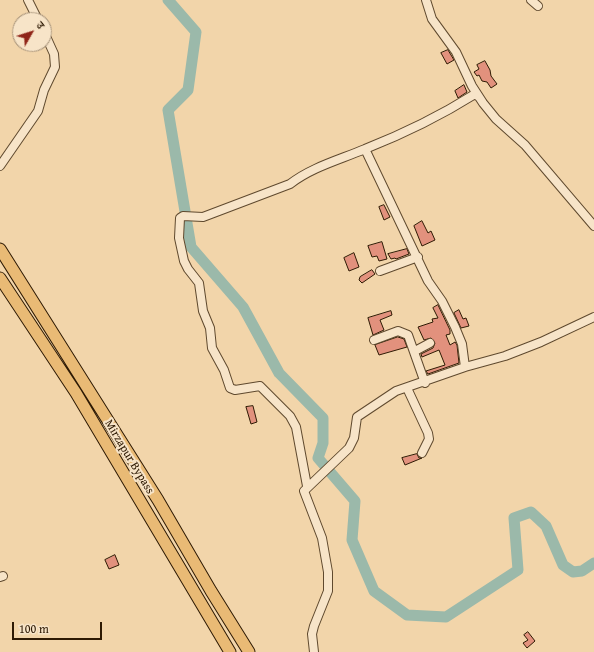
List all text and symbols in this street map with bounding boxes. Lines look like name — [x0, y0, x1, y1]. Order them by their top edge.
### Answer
north arrow — [12, 12, 52, 52]
text: उ — [33, 18, 49, 32]
street label: Mirzapur Bypass — [101, 417, 157, 497]
scale bar — [14, 614, 104, 640]
text: 100 m — [19, 620, 49, 637]

